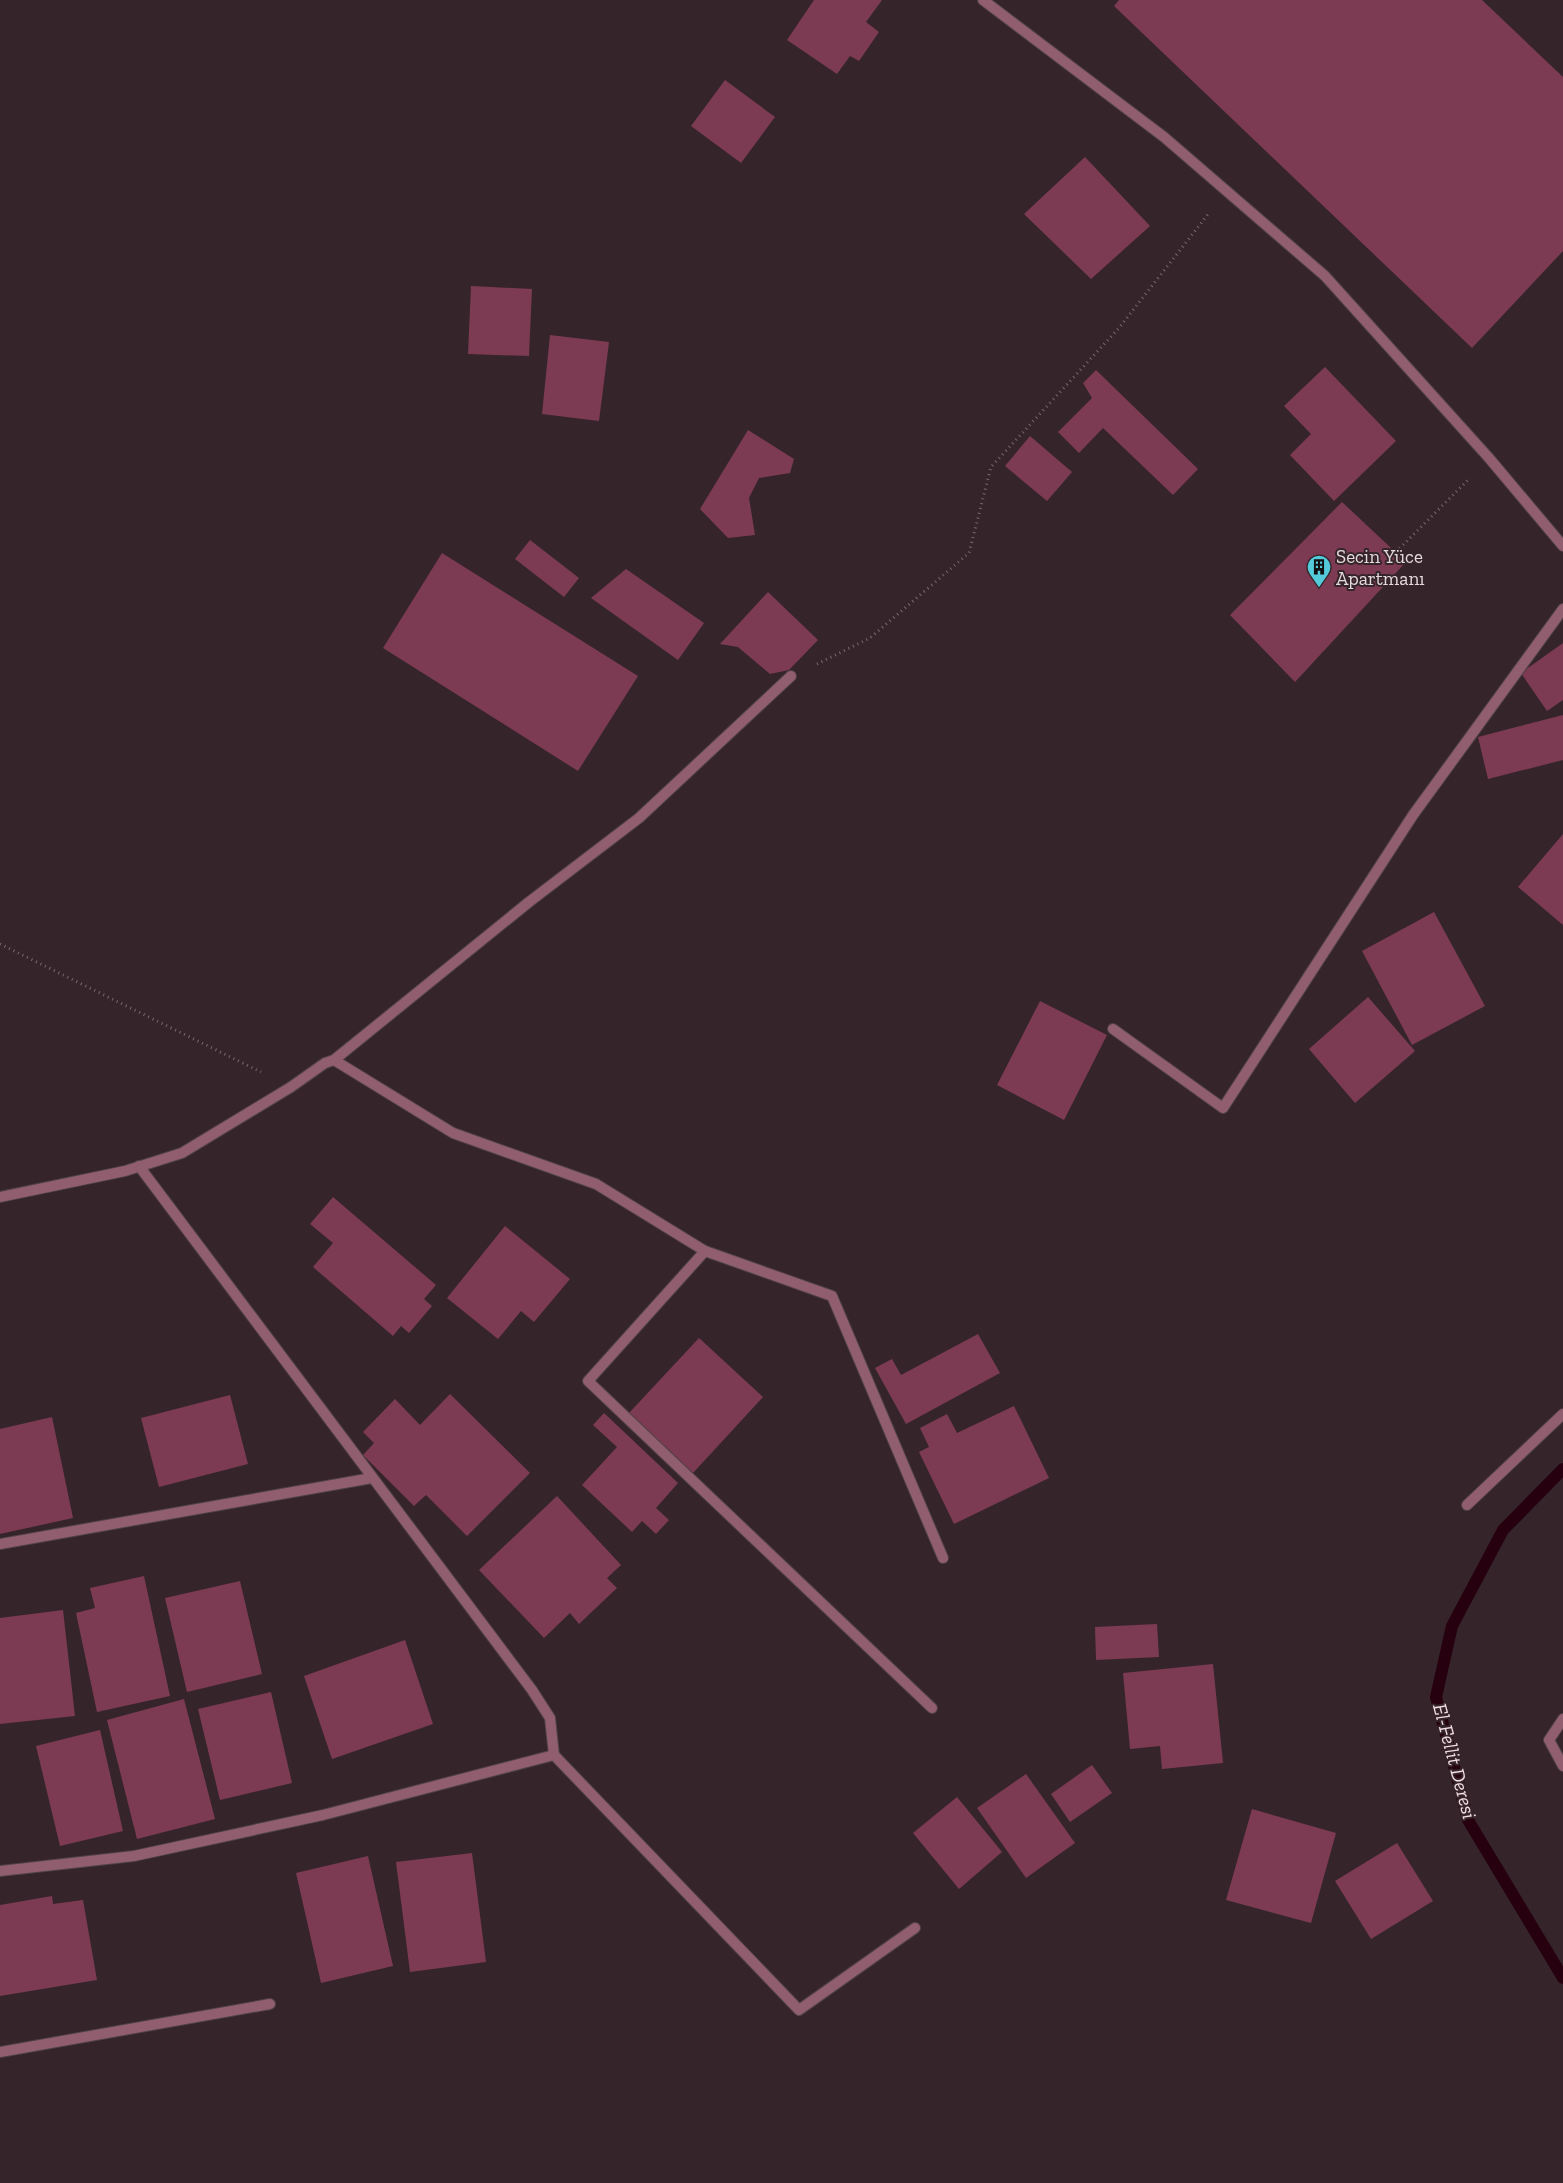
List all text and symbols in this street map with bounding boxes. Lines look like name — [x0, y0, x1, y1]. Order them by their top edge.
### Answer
place label: Secin Yüce Apartmanı — [1336, 545, 1425, 590]
building icon: Secin Yüce Apartmanı — [1306, 554, 1332, 588]
water label: El-Fellit Deresi — [1428, 1700, 1482, 1822]

